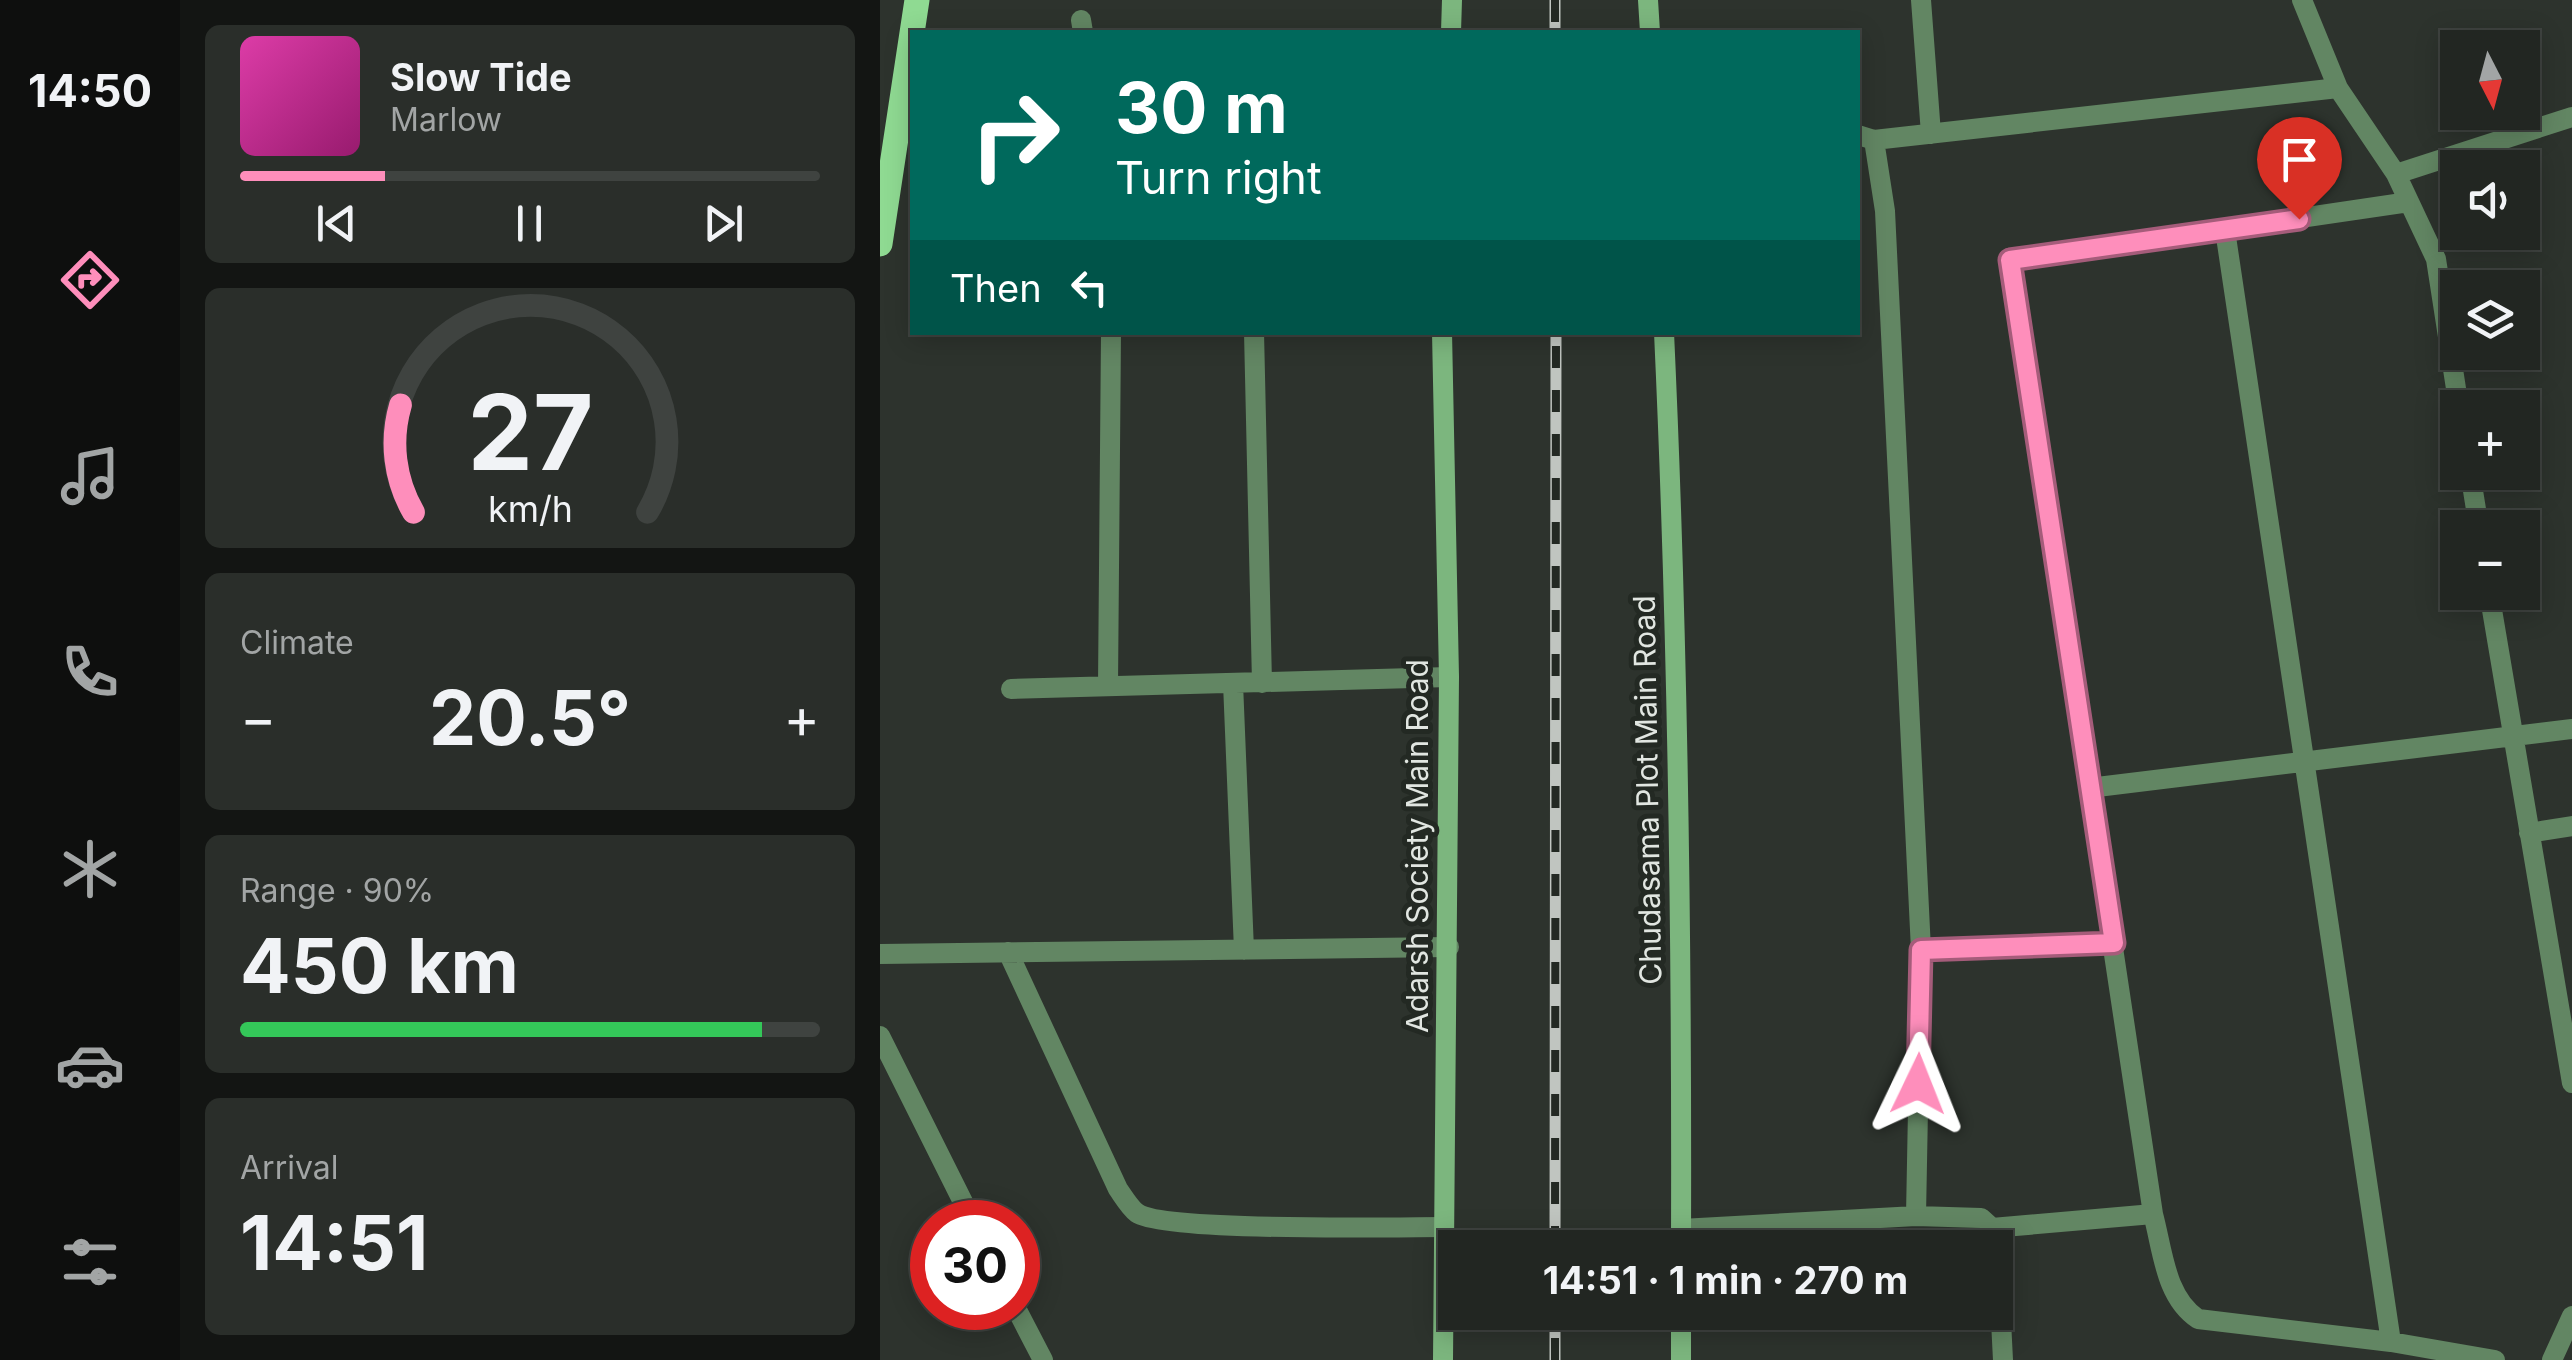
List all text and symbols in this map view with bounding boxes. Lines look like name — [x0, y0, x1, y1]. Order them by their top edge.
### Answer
north arrow — [2440, 30, 2540, 130]
map controls — [2440, 30, 2540, 610]
text: Slow Tide — [390, 54, 572, 100]
text: 14:50 — [28, 63, 152, 118]
text: 30 m — [1115, 65, 1288, 150]
icon: right — [950, 70, 1080, 200]
text: Marlow — [390, 100, 502, 139]
pin — [2257, 117, 2342, 220]
icon: arrive — [2272, 132, 2327, 187]
text: Turn right — [1115, 150, 1322, 205]
button: sound — [2440, 150, 2540, 250]
icon: previous — [309, 196, 364, 251]
icon: pause — [502, 196, 557, 251]
icon: next — [696, 196, 751, 251]
icon: directions — [55, 245, 125, 315]
icon: left — [1062, 260, 1117, 315]
text: Then — [950, 265, 1042, 311]
button: layers — [2440, 270, 2540, 370]
text: 27 — [467, 369, 593, 495]
button: + — [2440, 390, 2540, 490]
icon: music — [55, 441, 125, 511]
text: km/h — [488, 487, 572, 531]
button: − — [2440, 510, 2540, 610]
street label: Chudasama Plot Main Road — [1626, 595, 1668, 985]
text: Climate — [240, 623, 354, 662]
icon: phone — [55, 637, 125, 707]
street label: Adarsh Society Main Road — [1399, 659, 1435, 1033]
text: 20.5° — [429, 672, 631, 763]
text: − — [240, 685, 276, 751]
text: + — [784, 685, 820, 751]
icon: climate — [55, 834, 125, 904]
text: Range · 90% — [240, 871, 434, 910]
text: 450 km — [240, 920, 519, 1011]
icon: car — [55, 1030, 125, 1100]
position arrow — [1866, 1032, 1970, 1136]
text: Arrival — [240, 1148, 338, 1187]
text: 14:51 — [240, 1197, 428, 1288]
speed limit sign: 30 — [910, 1200, 1040, 1330]
icon: filters — [55, 1227, 125, 1297]
text: 14:51 · 1 min · 270 m — [1543, 1257, 1908, 1303]

